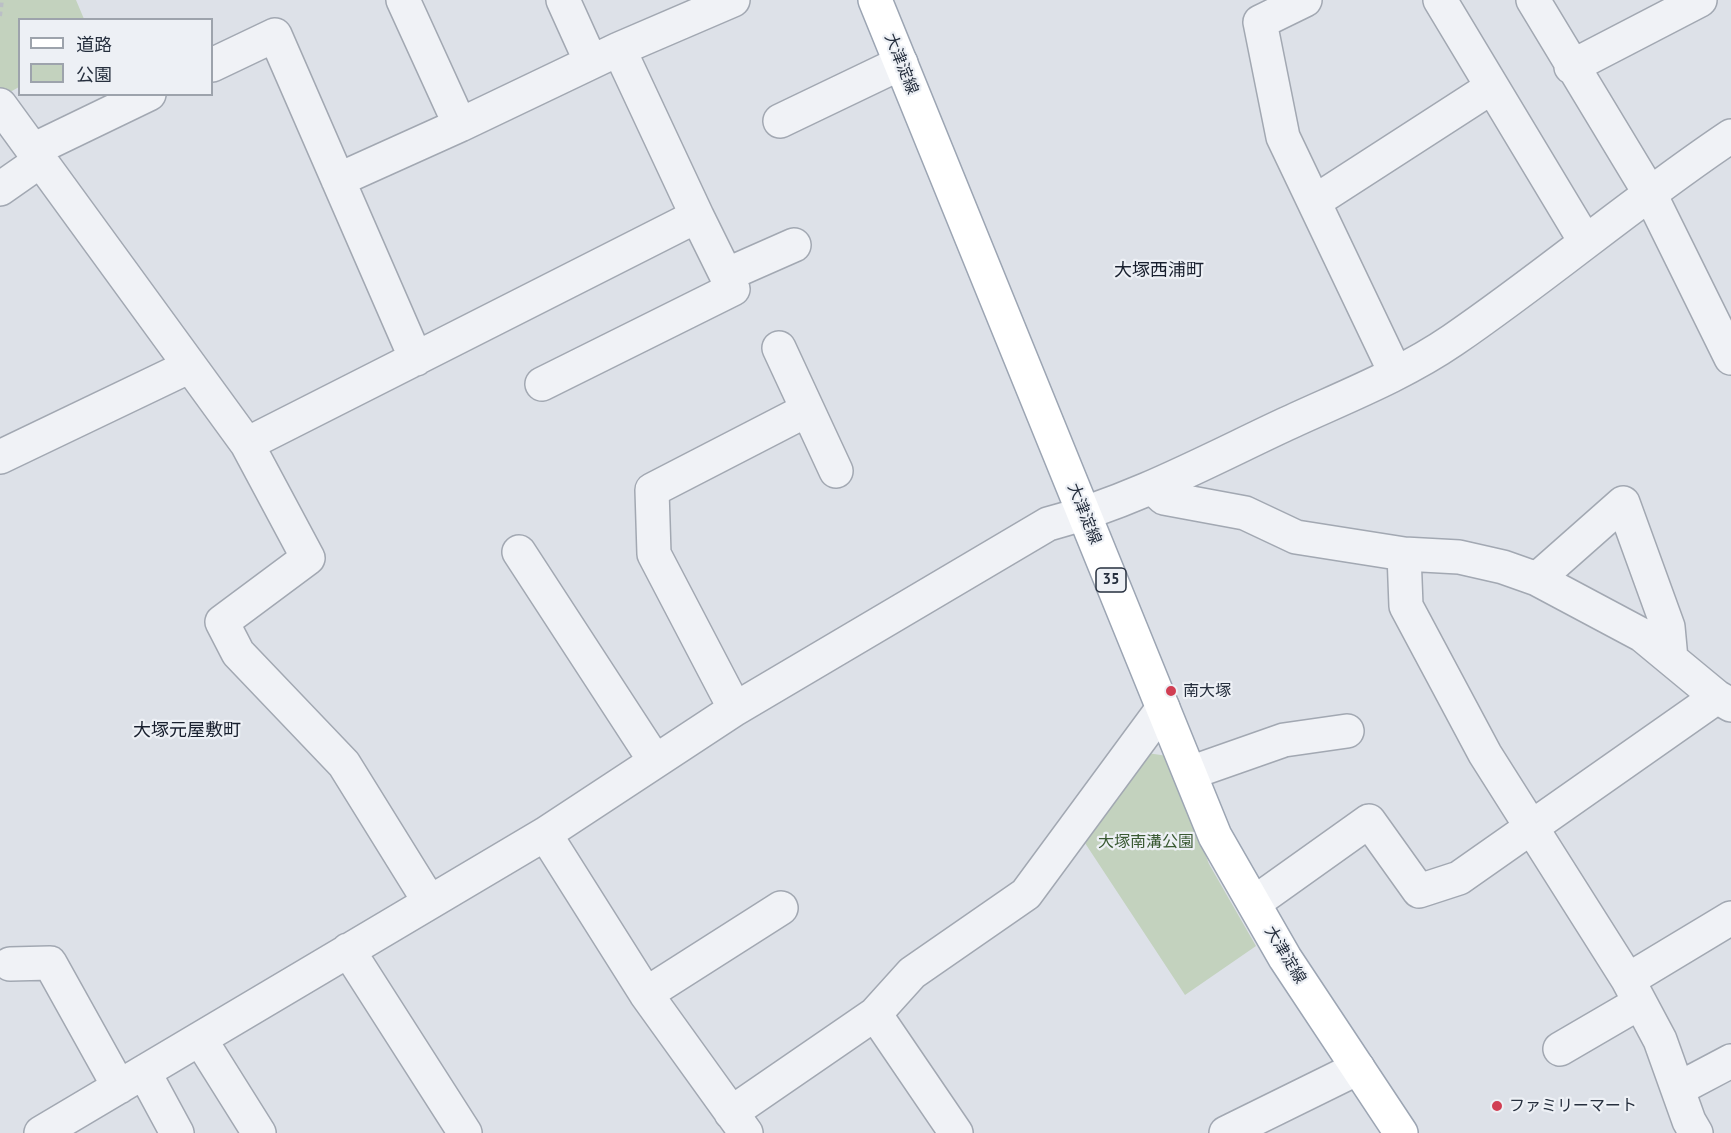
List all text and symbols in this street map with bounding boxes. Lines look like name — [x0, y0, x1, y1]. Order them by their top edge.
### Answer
legend — [18, 18, 213, 96]
street label: 大津淀線 — [880, 31, 922, 97]
text: 道路 — [76, 33, 112, 56]
text: 公園 — [76, 63, 112, 86]
district label: 大塚西浦町 — [1114, 260, 1204, 282]
street label: 大津淀線 — [1063, 481, 1105, 547]
road number: 35 — [1096, 568, 1126, 592]
place label: 南大塚 — [1183, 681, 1231, 701]
marker: 南大塚 — [1164, 684, 1178, 698]
district label: 大塚元屋敷町 — [133, 720, 241, 742]
park label: 大塚南溝公園 — [1098, 832, 1194, 852]
street label: 大津淀線 — [1260, 923, 1310, 987]
place label: ファミリーマート — [1509, 1096, 1637, 1116]
marker: ファミリーマート — [1490, 1099, 1504, 1113]

